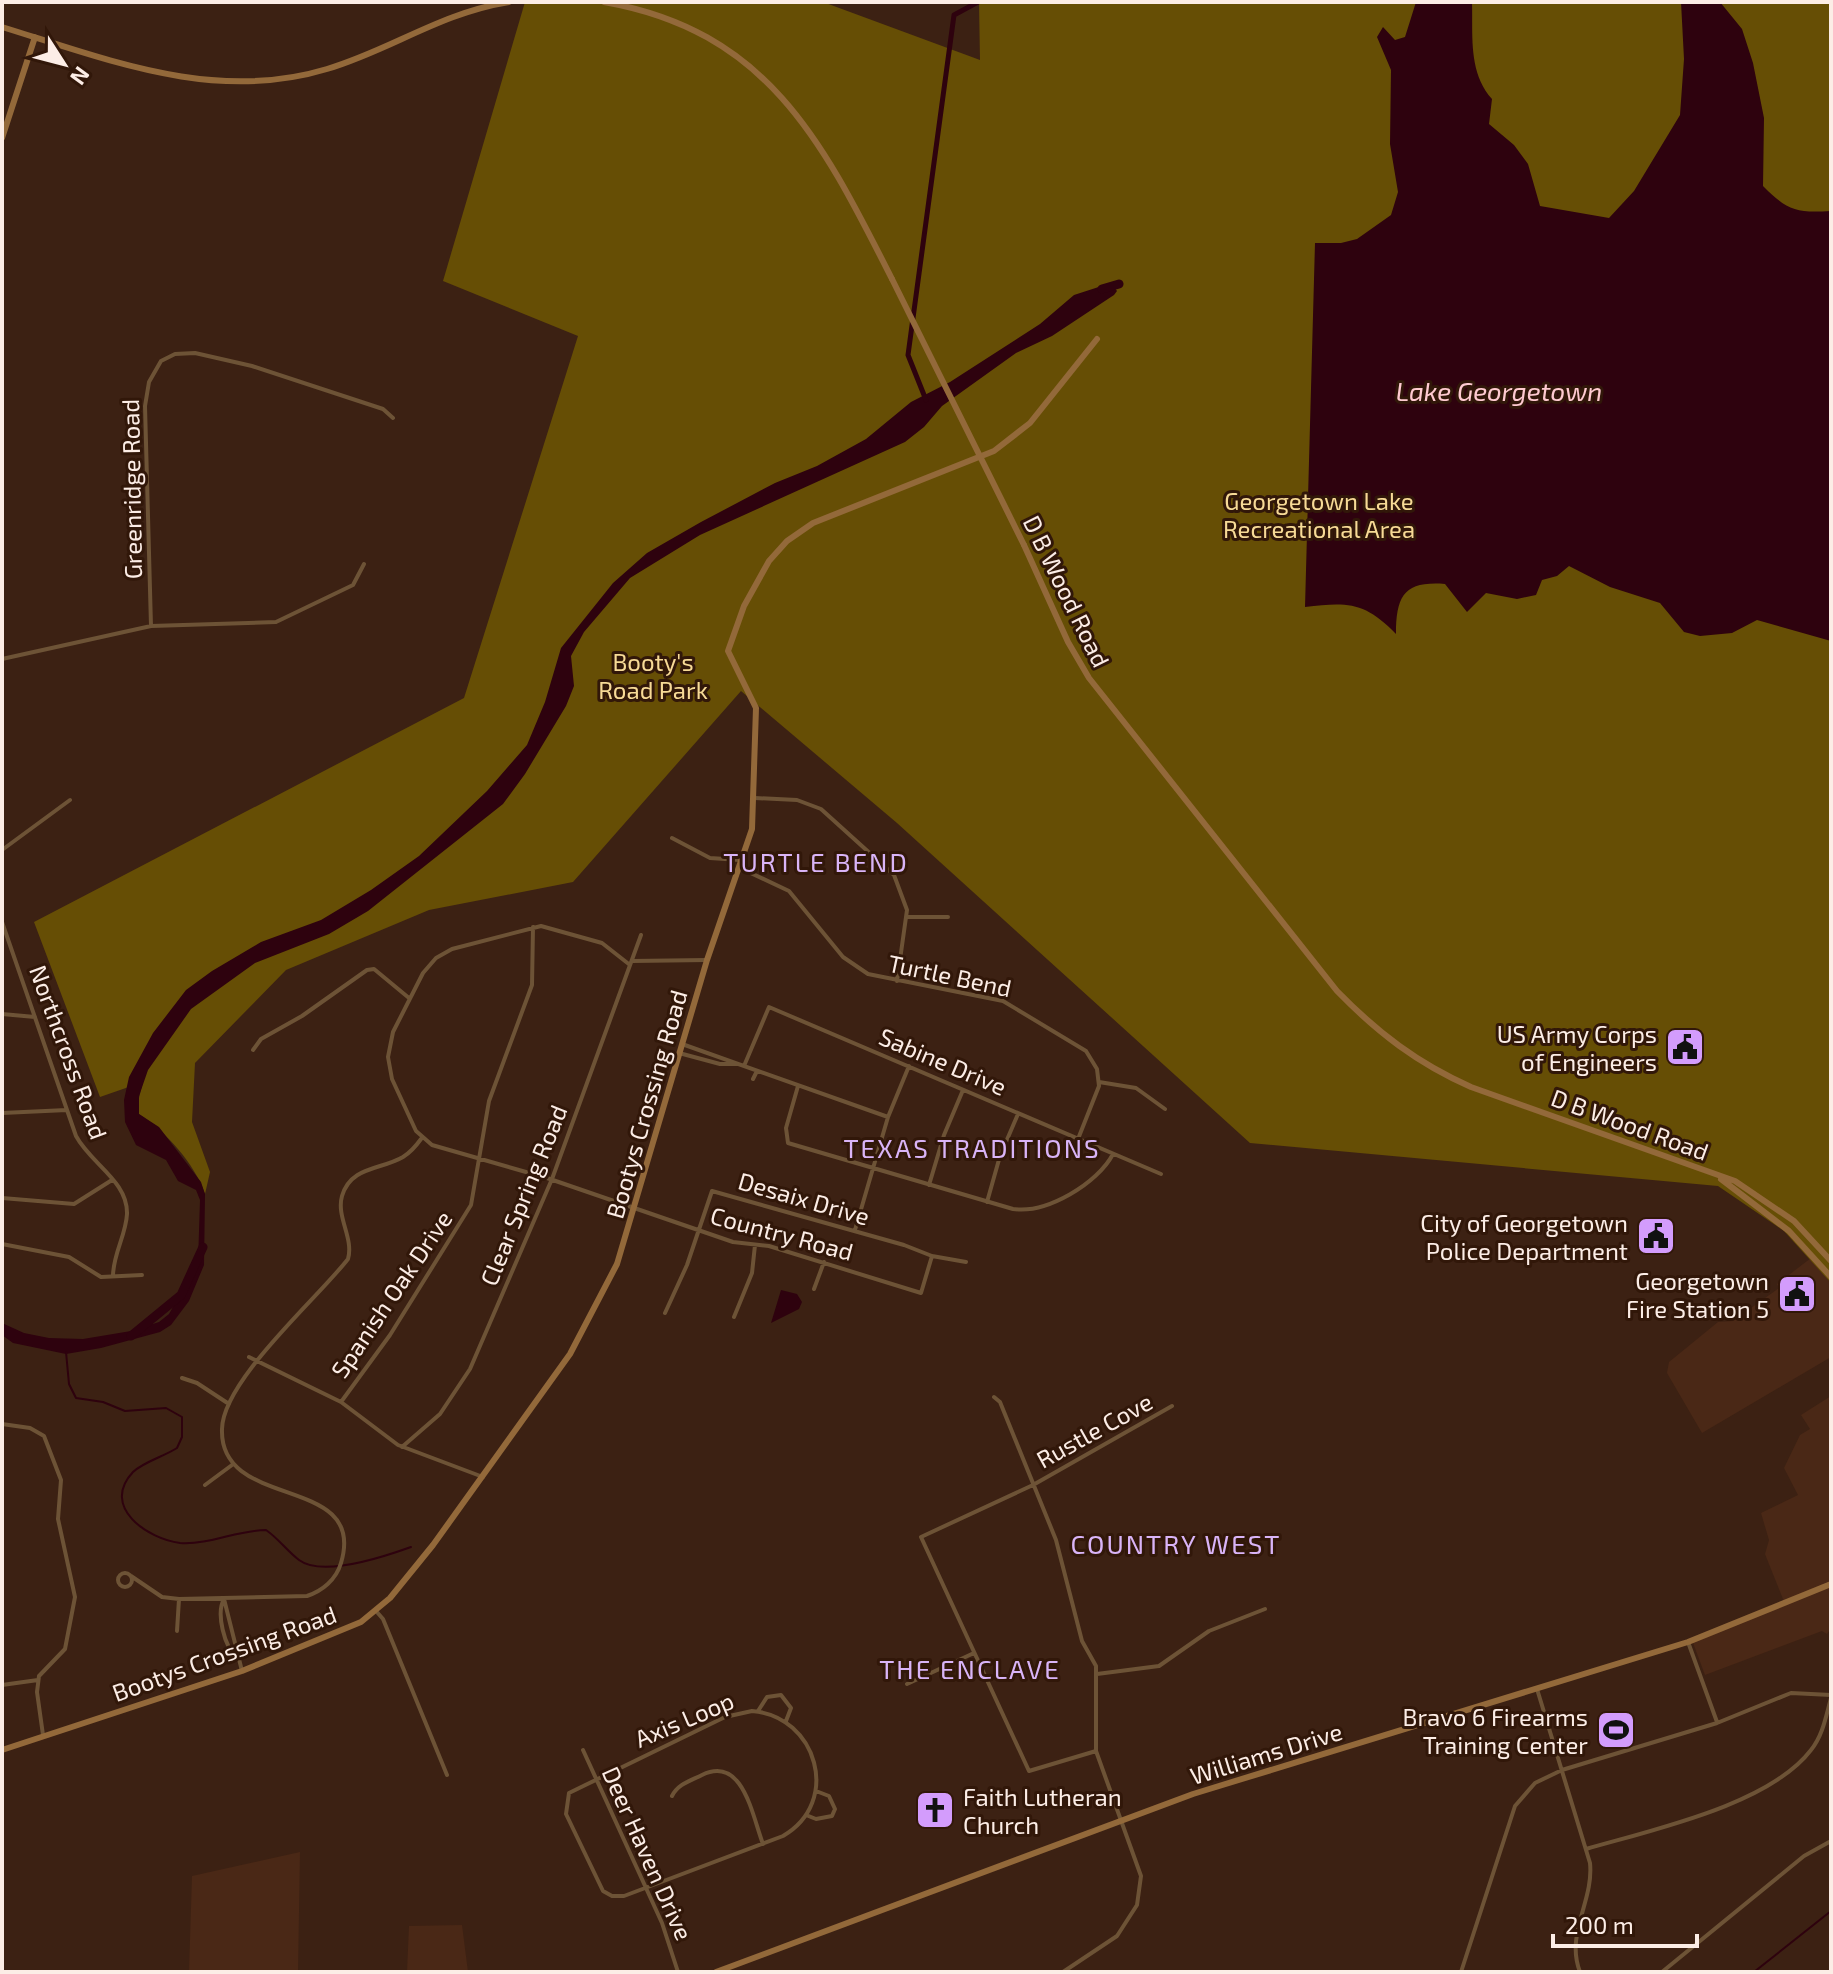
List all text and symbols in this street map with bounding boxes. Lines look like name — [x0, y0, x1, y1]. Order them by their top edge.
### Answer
north arrow — [24, 24, 104, 104]
text: N — [66, 62, 96, 90]
water label: Lake Georgetown — [1396, 375, 1602, 406]
street label: Greenridge Road — [115, 399, 147, 579]
park label: Georgetown Lake Recreational Area — [1223, 486, 1415, 543]
street label: D B Wood Road — [1018, 510, 1116, 672]
park label: Booty's Road Park — [598, 647, 708, 704]
district label: TURTLE BEND — [723, 846, 909, 877]
street label: Turtle Bend — [886, 948, 1014, 1002]
street label: Northcross Road — [24, 961, 114, 1143]
street label: Bootys Crossing Road — [599, 986, 693, 1222]
place label: US Army Corps of Engineers — [1497, 1019, 1657, 1076]
street label: Sabine Drive — [875, 1021, 1011, 1101]
public building icon: US Army Corps of Engineers — [1664, 1026, 1706, 1068]
street label: D B Wood Road — [1547, 1082, 1713, 1166]
street label: Clear Spring Road — [474, 1100, 572, 1290]
district label: TEXAS TRADITIONS — [843, 1132, 1101, 1163]
street label: Desaix Drive — [735, 1165, 873, 1231]
street label: Country Road — [707, 1200, 857, 1266]
street label: Spanish Oak Drive — [324, 1205, 458, 1383]
place label: City of Georgetown Police Department — [1420, 1208, 1628, 1265]
public building icon: City of Georgetown Police Department — [1635, 1215, 1677, 1257]
place label: Georgetown Fire Station 5 — [1626, 1266, 1769, 1323]
public building icon: Georgetown Fire Station 5 — [1776, 1273, 1818, 1315]
street label: Rustle Cove — [1031, 1386, 1157, 1474]
district label: COUNTRY WEST — [1071, 1528, 1281, 1559]
street label: Bootys Crossing Road — [108, 1599, 340, 1707]
district label: THE ENCLAVE — [879, 1653, 1061, 1684]
street label: Axis Loop — [630, 1685, 738, 1753]
place label: Bravo 6 Firearms Training Center — [1403, 1702, 1588, 1759]
sports icon: Bravo 6 Firearms Training Center — [1595, 1709, 1637, 1751]
street label: Williams Drive — [1186, 1716, 1346, 1790]
street label: Deer Haven Drive — [597, 1762, 699, 1944]
place label: Faith Lutheran Church — [963, 1782, 1122, 1839]
church icon: Faith Lutheran Church — [914, 1789, 956, 1831]
scale bar — [1553, 1898, 1697, 1948]
text: 200 m — [1565, 1910, 1634, 1939]

